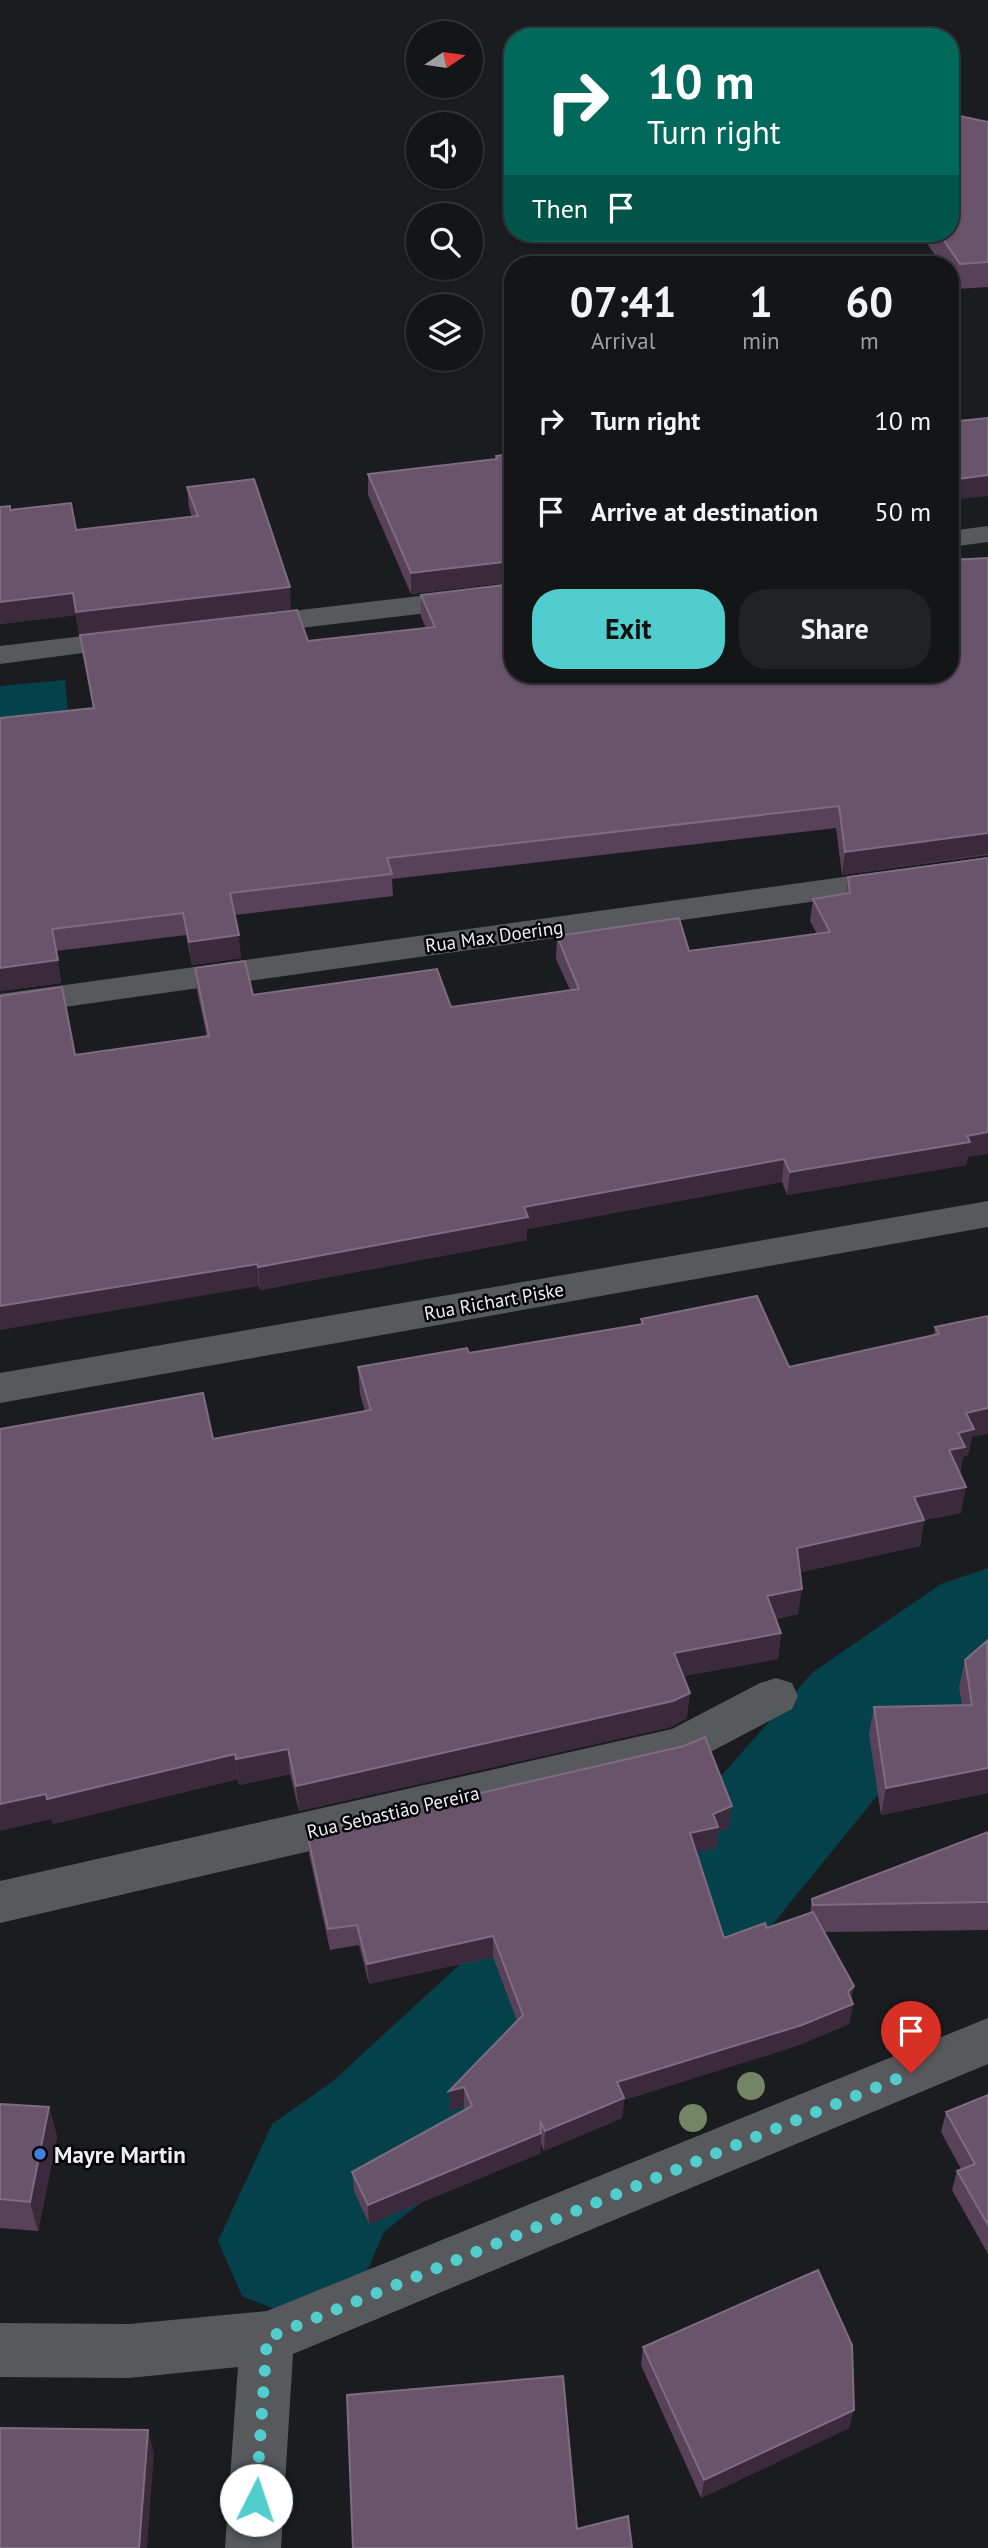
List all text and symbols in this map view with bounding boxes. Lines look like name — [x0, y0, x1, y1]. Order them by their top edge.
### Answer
north arrow — [406, 21, 483, 98]
map controls — [406, 21, 483, 371]
text: 10 m — [647, 49, 754, 113]
icon: right — [532, 56, 623, 147]
text: Turn right — [647, 111, 781, 153]
button: sound — [406, 112, 483, 189]
icon: arrive — [602, 189, 640, 227]
text: Then — [532, 192, 588, 225]
button: search — [406, 203, 483, 280]
text: 07:41 — [570, 274, 676, 329]
text: 1 — [749, 274, 773, 329]
text: 60 — [846, 274, 893, 329]
button: layers — [406, 294, 483, 371]
text: Arrival — [591, 326, 655, 355]
text: min — [742, 326, 780, 355]
text: m — [860, 326, 879, 355]
icon: right — [532, 402, 570, 440]
text: Turn right — [591, 404, 700, 437]
text: 10 m — [875, 404, 931, 437]
icon: arrive — [532, 493, 570, 531]
text: Arrive at destination — [591, 495, 818, 528]
text: 50 m — [875, 495, 931, 528]
button: Exit — [532, 589, 725, 669]
button: Share — [739, 589, 931, 669]
street label: Rua Max Doering — [423, 914, 565, 958]
street label: Rua Richart Piske — [422, 1277, 566, 1325]
street label: Rua Sebastião Pereira — [304, 1780, 482, 1844]
pin — [881, 2001, 941, 2073]
icon: arrive — [892, 2012, 930, 2050]
place label: Mayre Martin — [54, 2140, 186, 2169]
marker: Mayre Martin — [32, 2146, 48, 2162]
position arrow — [219, 2463, 293, 2537]

